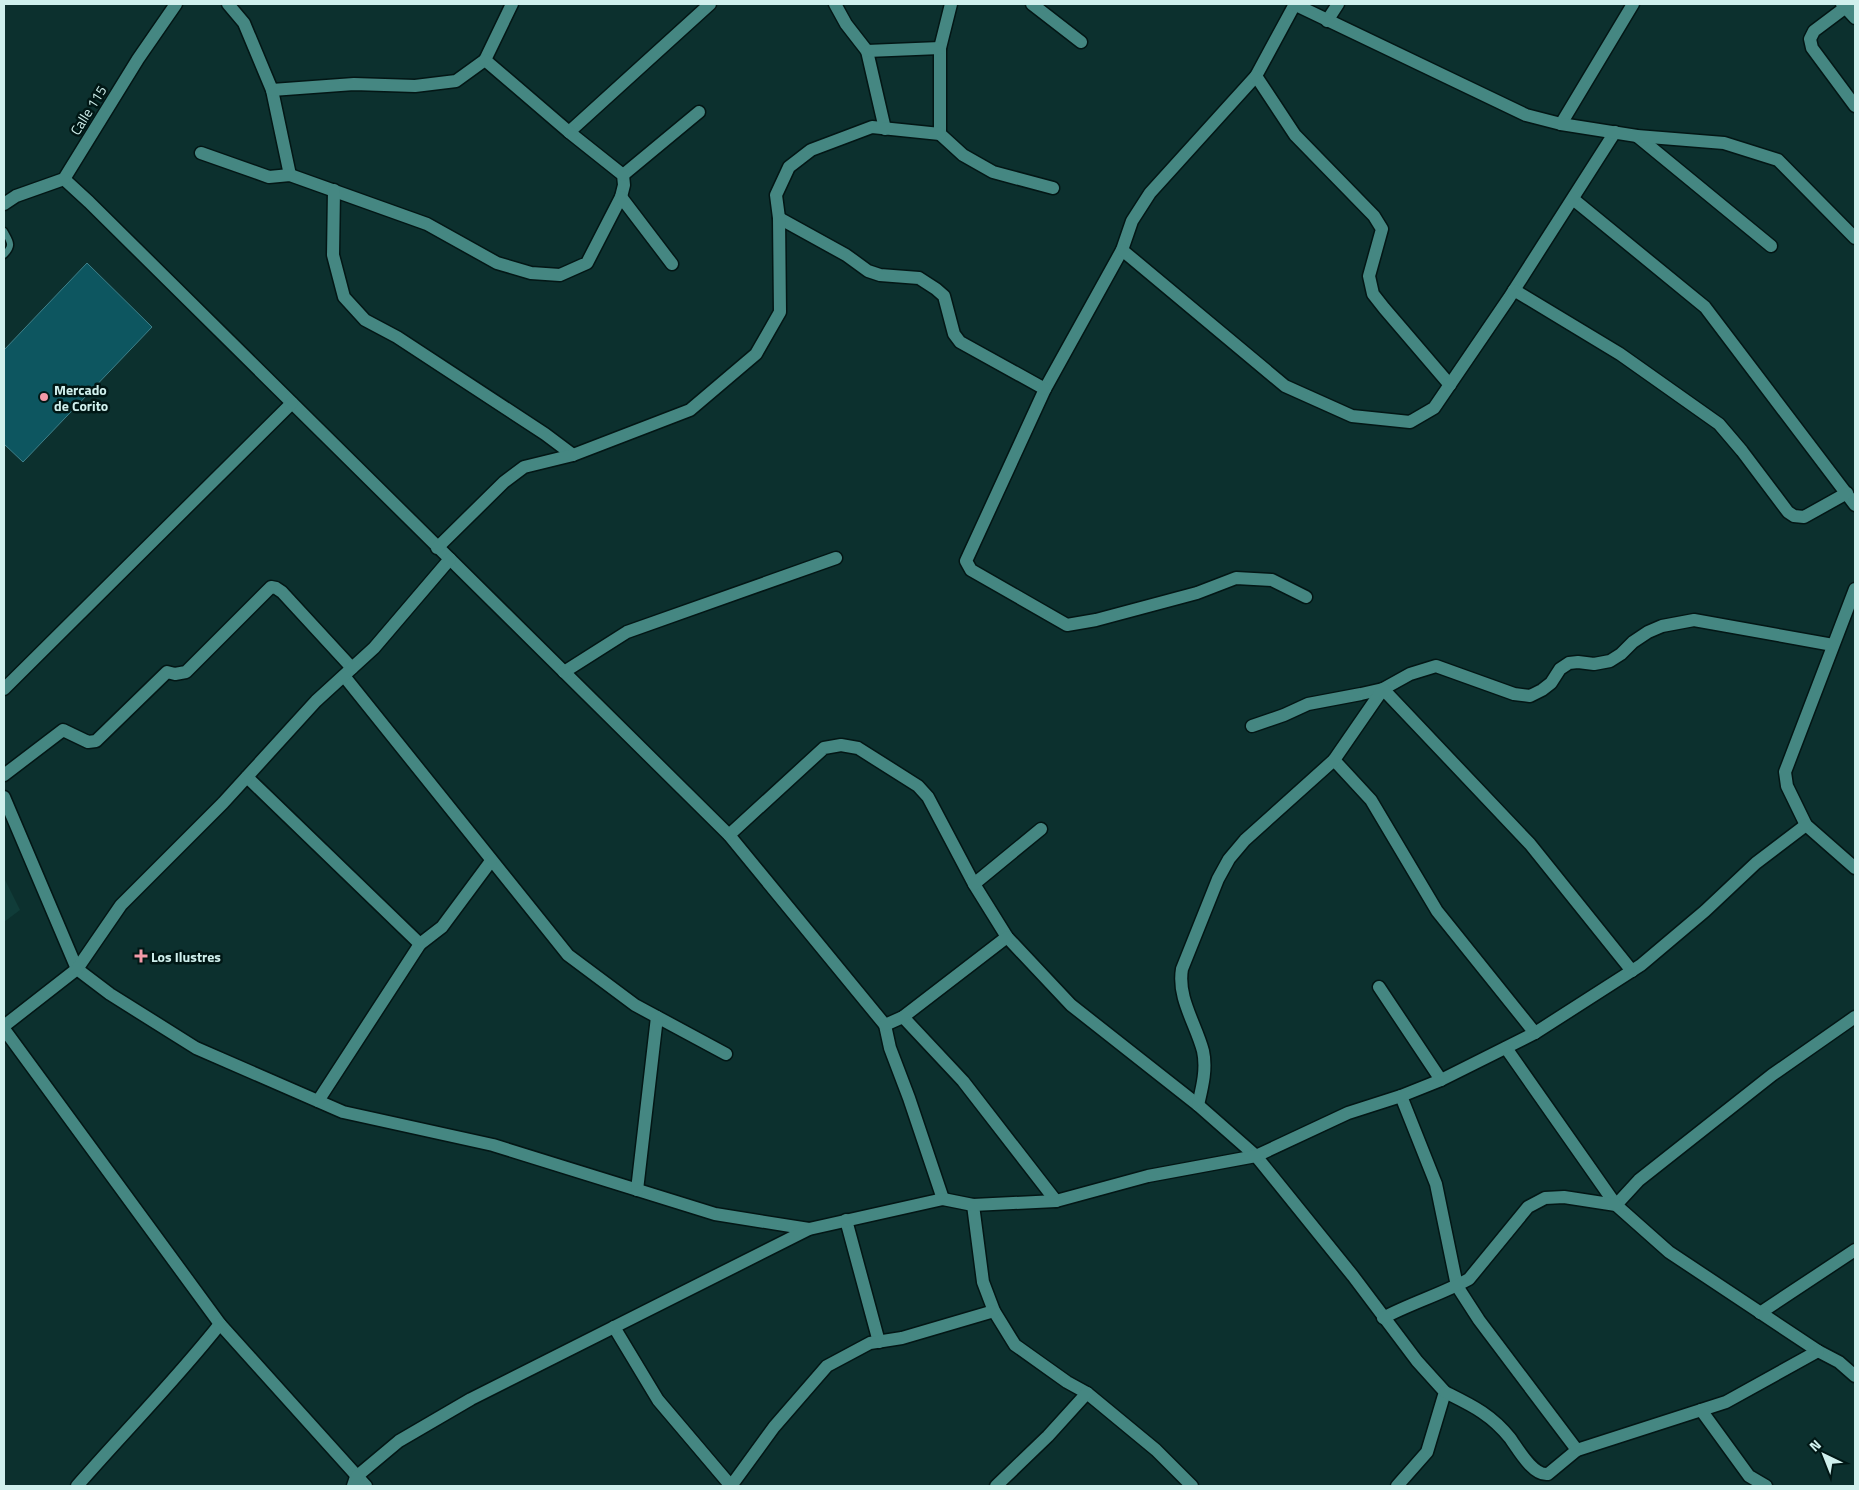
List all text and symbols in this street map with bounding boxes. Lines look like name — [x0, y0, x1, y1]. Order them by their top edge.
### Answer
street label: Calle 115 — [65, 81, 111, 139]
place label: Mercado de Corito — [54, 379, 108, 416]
marker: Mercado de Corito — [38, 391, 50, 403]
place label: Los Ilustres — [151, 946, 221, 967]
marker: Los Ilustres — [135, 950, 147, 962]
north arrow — [1799, 1430, 1849, 1480]
text: N — [1804, 1434, 1826, 1456]

